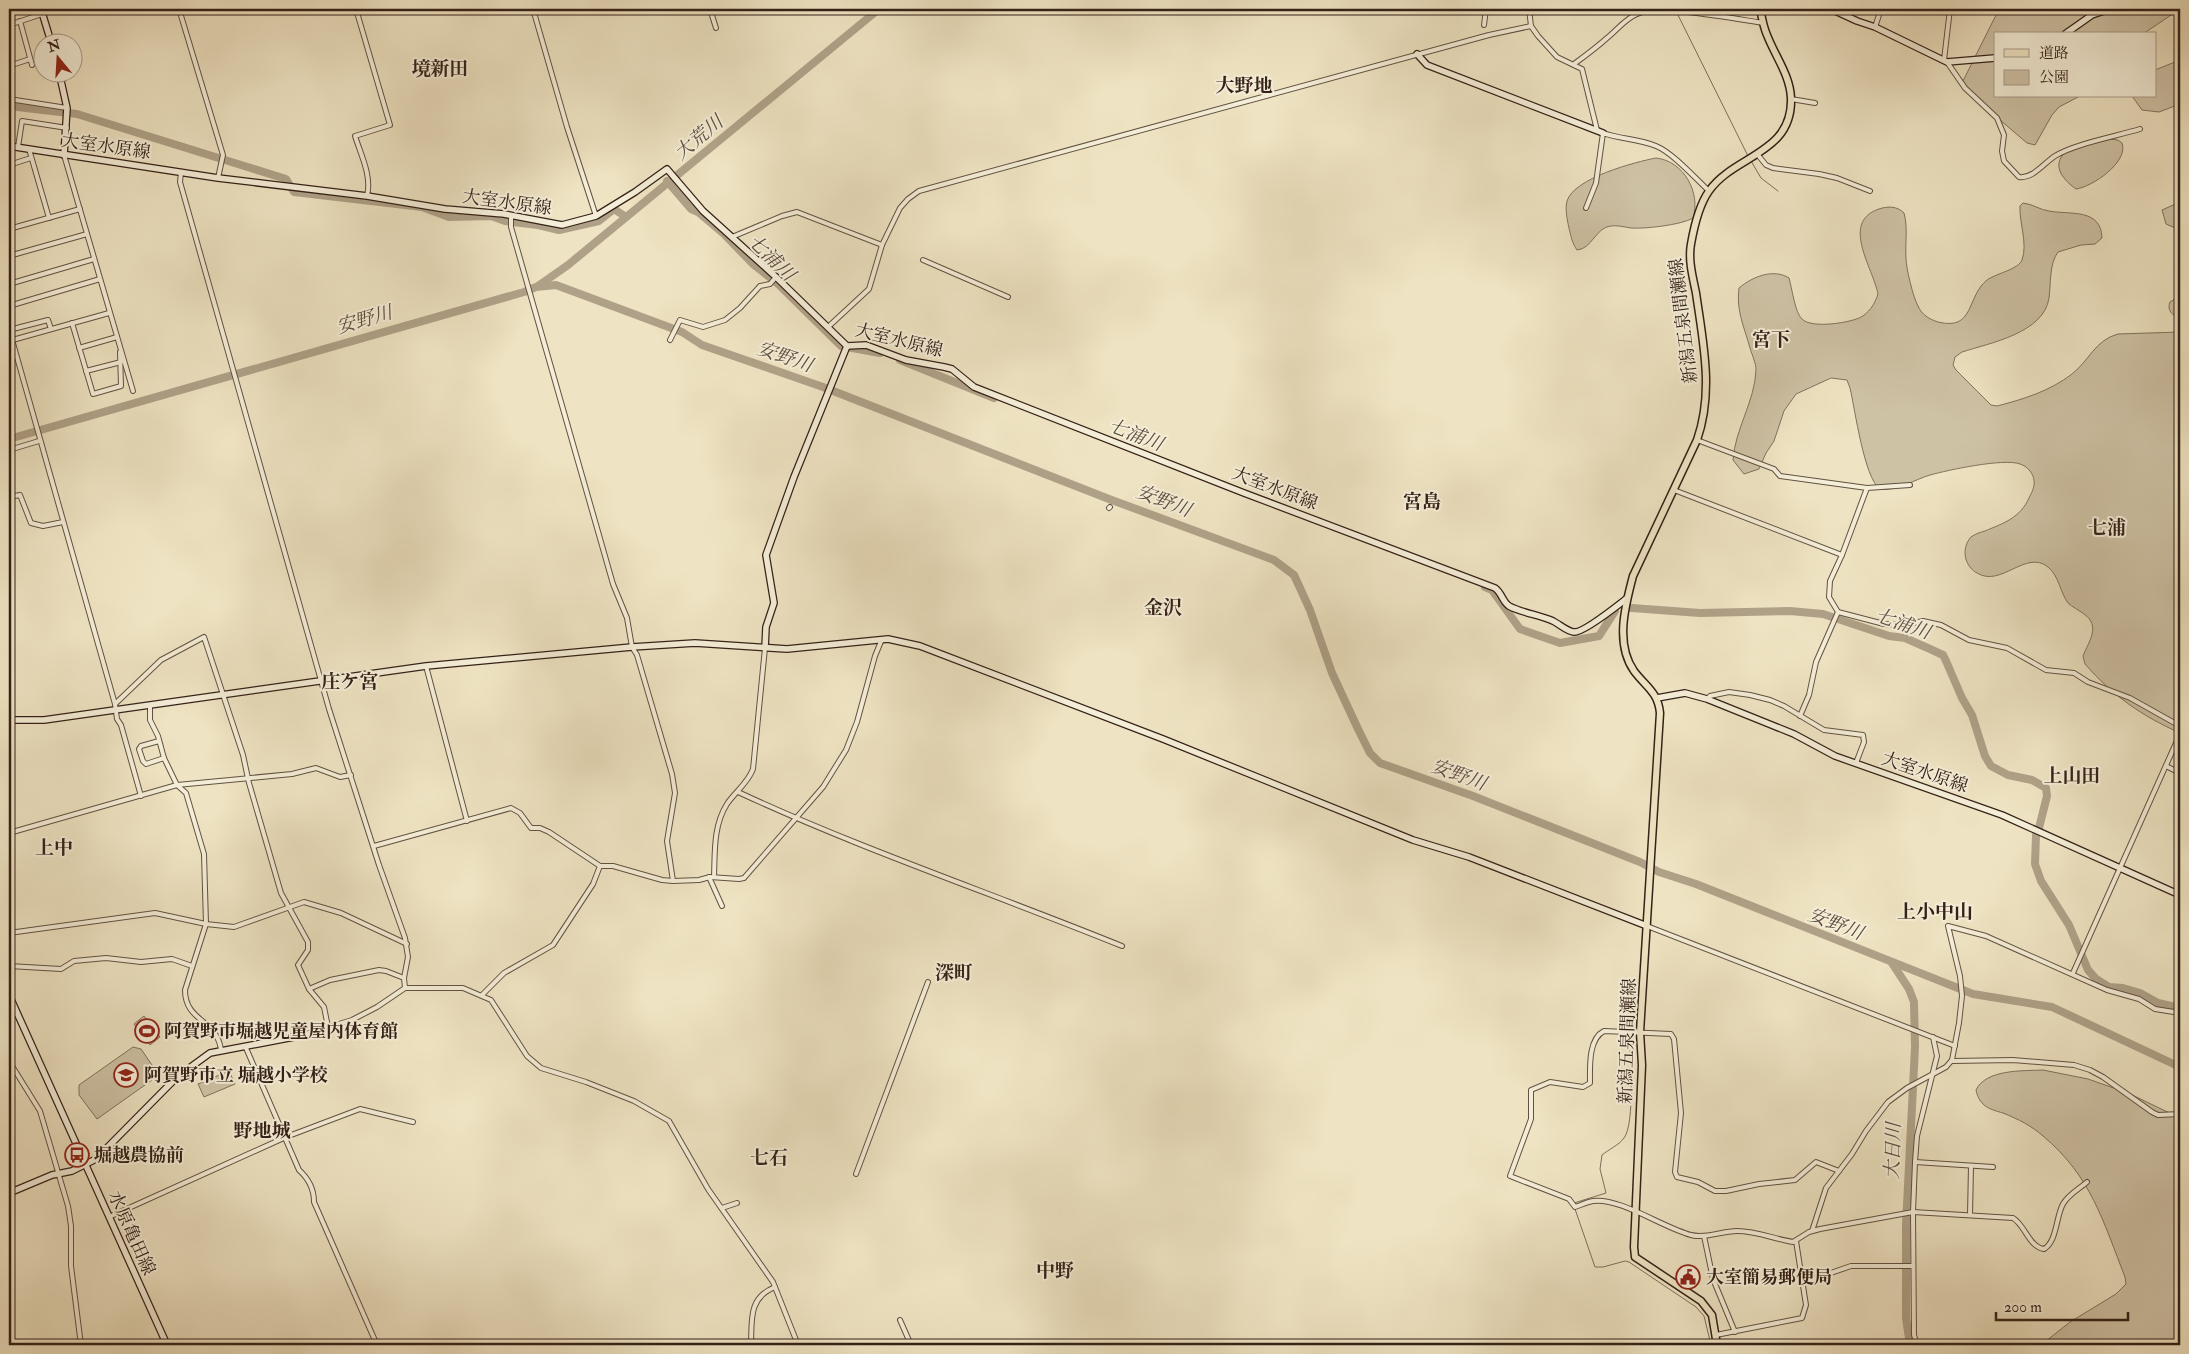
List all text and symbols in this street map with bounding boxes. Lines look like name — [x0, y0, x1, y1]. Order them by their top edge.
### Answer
north arrow — [32, 32, 82, 82]
legend — [1994, 32, 2156, 98]
text: N — [45, 36, 63, 56]
text: 道路 — [2039, 44, 2069, 63]
district label: 境新田 — [411, 57, 469, 81]
text: 公園 — [2039, 68, 2069, 87]
district label: 大野地 — [1215, 74, 1273, 98]
water label: 大荒川 — [669, 109, 730, 165]
street label: 大室水原線 — [60, 129, 152, 164]
street label: 大室水原線 — [461, 185, 553, 220]
water label: 七浦川 — [742, 229, 802, 288]
street label: 新潟五泉間瀬線 — [1664, 257, 1703, 385]
water label: 安野川 — [334, 300, 397, 339]
street label: 大室水原線 — [852, 318, 945, 363]
district label: 宮下 — [1752, 328, 1790, 352]
water label: 安野川 — [754, 336, 817, 378]
water label: 七浦川 — [1105, 414, 1168, 457]
street label: 大室水原線 — [1229, 462, 1321, 515]
water label: 安野川 — [1133, 480, 1196, 523]
district label: 宮島 — [1403, 490, 1441, 514]
district label: 七浦 — [2088, 516, 2126, 540]
district label: 金沢 — [1144, 596, 1182, 620]
water label: 七浦川 — [1872, 603, 1935, 645]
district label: 庄ケ宮 — [321, 670, 379, 694]
street label: 大室水原線 — [1879, 747, 1971, 798]
water label: 安野川 — [1428, 754, 1491, 797]
district label: 上山田 — [2043, 764, 2101, 788]
district label: 上中 — [35, 836, 73, 860]
district label: 上小中山 — [1897, 900, 1973, 924]
water label: 安野川 — [1805, 903, 1868, 946]
district label: 深町 — [935, 961, 973, 985]
street label: 新潟五泉間瀬線 — [1614, 978, 1641, 1104]
sports icon: 阿賀野市堀越児童屋内体育館 — [134, 1018, 160, 1044]
place label: 阿賀野市堀越児童屋内体育館 — [164, 1020, 398, 1043]
school or university icon: 阿賀野市立 堀越小学校 — [113, 1062, 139, 1088]
place label: 阿賀野市立 堀越小学校 — [144, 1064, 328, 1087]
district label: 野地城 — [233, 1119, 291, 1143]
water label: 大日川 — [1880, 1120, 1906, 1180]
bus stop icon: 堀越農協前 — [64, 1142, 90, 1168]
place label: 堀越農協前 — [94, 1144, 184, 1167]
district label: 七石 — [750, 1146, 788, 1170]
street label: 水原亀田線 — [103, 1187, 160, 1279]
district label: 中野 — [1036, 1259, 1074, 1283]
public building icon: 大室簡易郵便局 — [1675, 1264, 1701, 1290]
place label: 大室簡易郵便局 — [1706, 1266, 1832, 1289]
scale bar — [1996, 1289, 2129, 1321]
text: 200 m — [2004, 1298, 2042, 1317]

